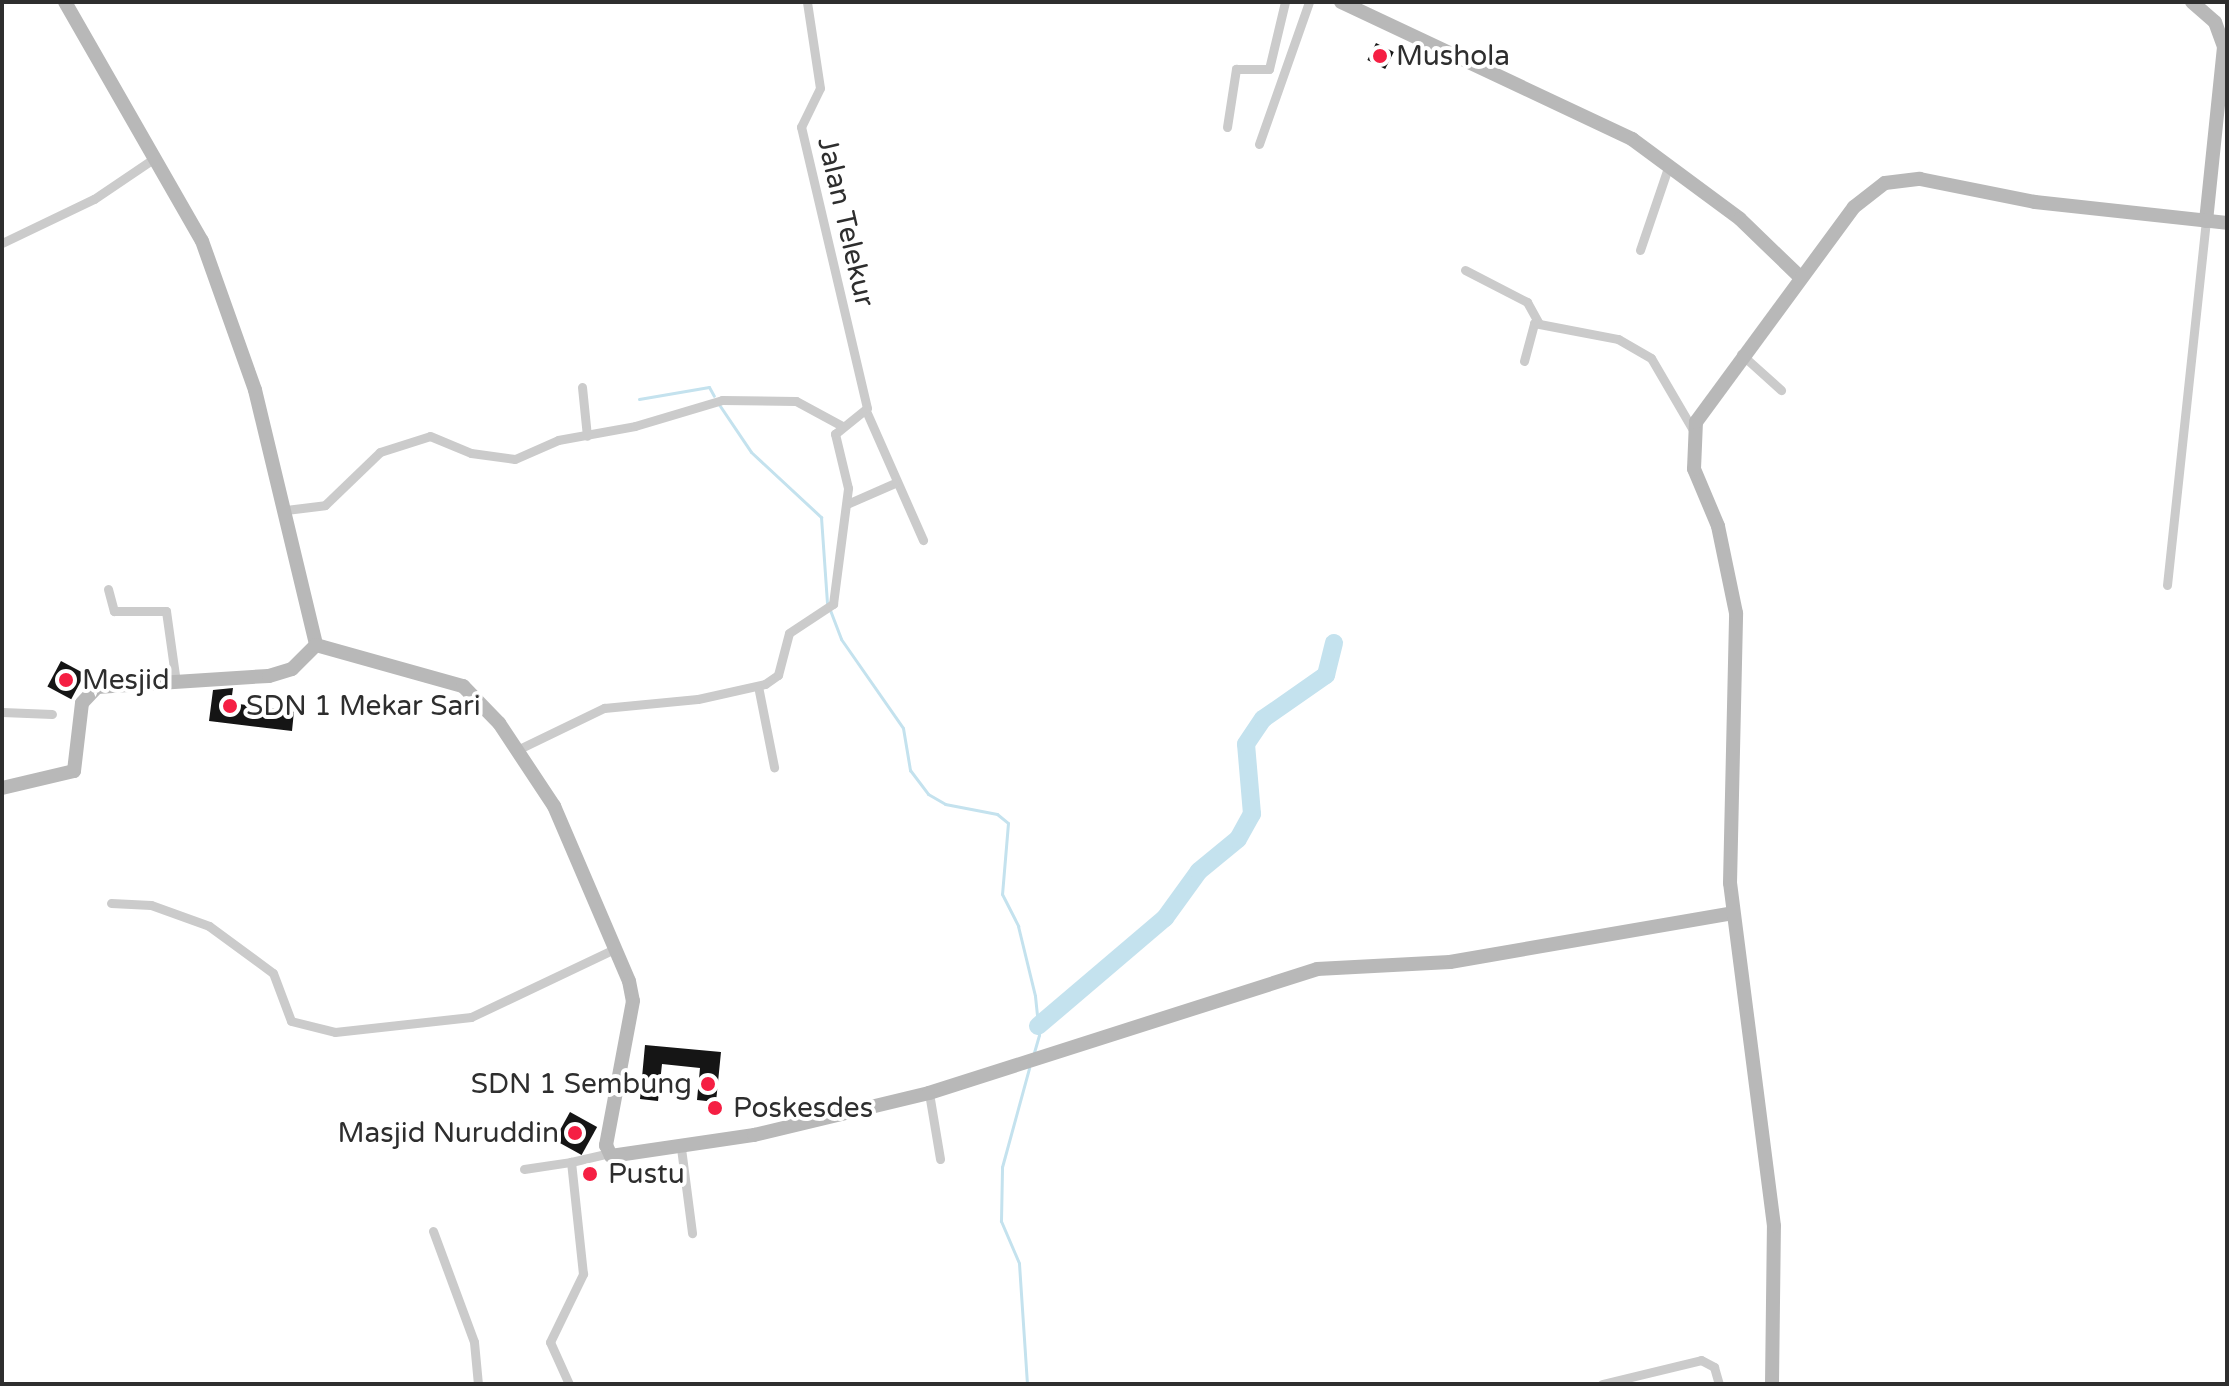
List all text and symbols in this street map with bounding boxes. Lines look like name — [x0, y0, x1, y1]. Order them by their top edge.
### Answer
place label: Mushola — [1396, 39, 1510, 73]
marker: Mushola — [1371, 47, 1389, 65]
street label: Jalan Telekur — [810, 134, 882, 310]
place label: Mesjid — [82, 663, 170, 697]
marker: Mesjid — [57, 671, 75, 689]
place label: SDN 1 Mekar Sari — [246, 689, 481, 723]
marker: SDN 1 Mekar Sari — [221, 697, 239, 715]
place label: SDN 1 Sembung — [471, 1067, 692, 1101]
marker: SDN 1 Sembung — [699, 1075, 717, 1093]
place label: Poskesdes — [733, 1091, 873, 1125]
marker: Poskesdes — [704, 1097, 726, 1119]
place label: Masjid Nuruddin — [337, 1116, 559, 1150]
marker: Masjid Nuruddin — [566, 1124, 584, 1142]
place label: Pustu — [608, 1157, 685, 1191]
marker: Pustu — [579, 1163, 601, 1185]

